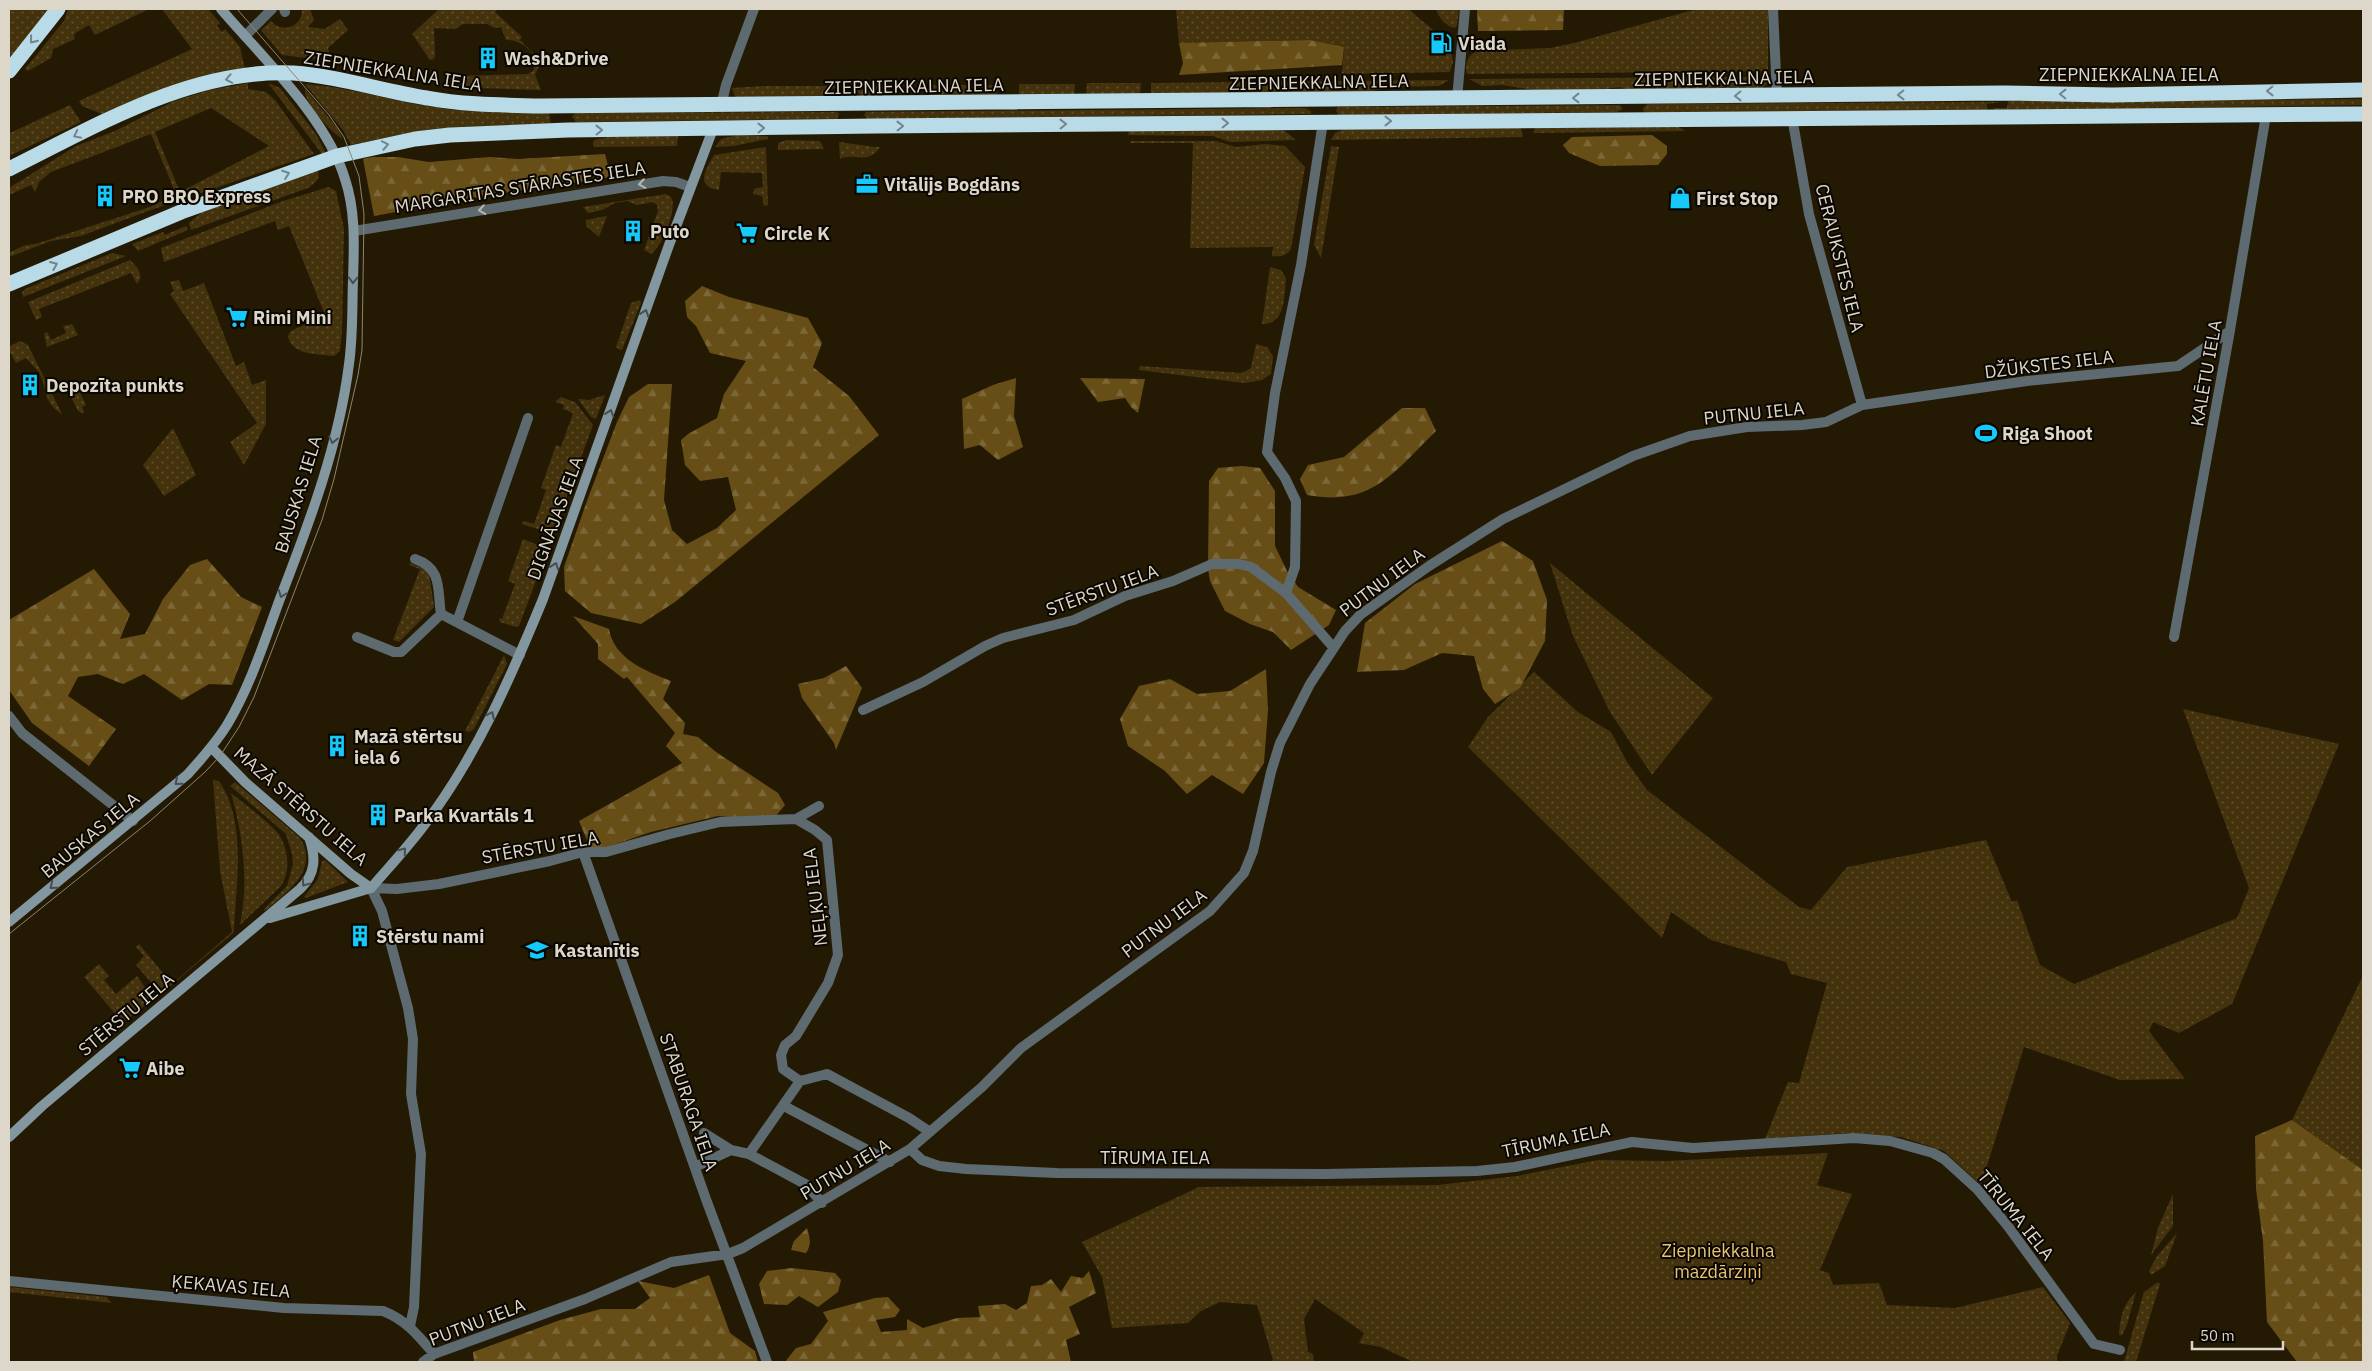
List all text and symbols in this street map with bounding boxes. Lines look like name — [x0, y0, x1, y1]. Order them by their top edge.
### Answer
fuel station icon: Viada — [1428, 30, 1454, 56]
place label: Viada — [1458, 32, 1506, 55]
one-way arrow — [31, 34, 39, 43]
building icon: Wash&Drive — [475, 45, 501, 71]
street label: ZIEPNIEKKALNA IELA — [302, 46, 484, 97]
place label: Wash&Drive — [504, 47, 609, 70]
street label: ZIEPNIEKKALNA IELA — [2039, 63, 2219, 86]
street label: ZIEPNIEKKALNA IELA — [1634, 65, 1815, 91]
street label: ZIEPNIEKKALNA IELA — [1229, 69, 1410, 95]
one-way arrow — [224, 73, 233, 84]
street label: ZIEPNIEKKALNA IELA — [824, 73, 1005, 99]
one-way arrow — [2266, 86, 2274, 97]
one-way arrow — [1897, 89, 1905, 100]
one-way arrow — [2059, 89, 2067, 99]
one-way arrow — [1734, 91, 1742, 101]
one-way arrow — [1572, 93, 1580, 103]
one-way arrow — [1384, 116, 1392, 127]
one-way arrow — [1222, 118, 1230, 128]
one-way arrow — [1060, 119, 1067, 129]
one-way arrow — [897, 121, 905, 131]
one-way arrow — [758, 123, 766, 133]
one-way arrow — [596, 125, 603, 135]
one-way arrow — [73, 129, 82, 139]
one-way arrow — [380, 140, 389, 151]
street label: MARGARITAS STĀRASTES IELA — [393, 156, 648, 218]
one-way arrow — [282, 170, 290, 180]
office icon: Vitālijs Bogdāns — [854, 171, 880, 197]
place label: Vitālijs Bogdāns — [884, 173, 1020, 196]
one-way arrow — [638, 179, 647, 189]
street label: CERAUKSTES IELA — [1810, 181, 1870, 335]
building icon: PRO BRO Express — [92, 183, 118, 209]
place label: PRO BRO Express — [122, 185, 271, 208]
shop icon: First Stop — [1667, 185, 1693, 211]
place label: First Stop — [1696, 187, 1778, 210]
one-way arrow — [478, 204, 486, 215]
building icon: Puto — [620, 218, 646, 244]
place label: Puto — [650, 220, 690, 243]
supermarket icon: Circle K — [734, 220, 760, 246]
place label: Circle K — [764, 222, 830, 245]
one-way arrow — [49, 261, 58, 272]
one-way arrow — [348, 276, 358, 284]
supermarket icon: Rimi Mini — [224, 304, 250, 330]
place label: Rimi Mini — [253, 306, 332, 329]
one-way arrow — [639, 309, 649, 318]
street label: KALĒTU IELA — [2185, 317, 2227, 428]
street label: DŽŪKSTES IELA — [1983, 345, 2115, 383]
building icon: Depozīta punkts — [17, 372, 43, 398]
place label: Depozīta punkts — [46, 374, 184, 397]
street label: PUTNU IELA — [1702, 396, 1806, 430]
one-way arrow — [604, 409, 614, 418]
sports icon: Riga Shoot — [1973, 420, 1999, 446]
place label: Riga Shoot — [2002, 422, 2093, 445]
street label: BAUSKAS IELA — [269, 432, 327, 556]
one-way arrow — [328, 436, 339, 445]
street label: DIGNĀJAS IELA — [522, 453, 588, 583]
street label: PUTNU IELA — [1335, 542, 1430, 622]
street label: STĒRSTU IELA — [1043, 559, 1162, 621]
one-way arrow — [550, 562, 560, 571]
one-way arrow — [278, 589, 288, 598]
one-way arrow — [485, 711, 495, 720]
place label: Mazā stērtsu iela 6 — [354, 725, 463, 769]
building icon: Mazā stērtsu iela 6 — [324, 733, 350, 759]
street label: MAZĀ STĒRSTU IELA — [229, 741, 373, 871]
one-way arrow — [175, 777, 184, 785]
street label: BAUSKAS IELA — [36, 787, 144, 883]
building icon: Parka Kvartāls 1 — [365, 802, 391, 828]
place label: Parka Kvartāls 1 — [394, 804, 534, 827]
street label: STĒRSTU IELA — [480, 825, 601, 869]
street label: NEĻĶU IELA — [798, 846, 832, 947]
one-way arrow — [397, 848, 406, 857]
one-way arrow — [303, 877, 311, 886]
one-way arrow — [50, 881, 59, 889]
street label: PUTNU IELA — [1117, 883, 1212, 963]
building icon: Stērstu nami — [347, 923, 373, 949]
place label: Stērstu nami — [376, 925, 484, 948]
school or university icon: Kastanītis — [524, 937, 550, 963]
place label: Kastanītis — [554, 939, 640, 962]
street label: STĒRSTU IELA — [73, 967, 179, 1061]
street label: STABURAGA IELA — [655, 1030, 724, 1174]
supermarket icon: Aibe — [117, 1055, 143, 1081]
place label: Aibe — [146, 1057, 185, 1080]
street label: TĪRUMA IELA — [1500, 1117, 1613, 1163]
street label: PUTNU IELA — [796, 1133, 895, 1205]
street label: TĪRUMA IELA — [1100, 1146, 1210, 1169]
street label: TĪRUMA IELA — [1972, 1165, 2060, 1265]
park label: Ziepniekkalna mazdārziņi — [1661, 1239, 1775, 1283]
street label: ĶEKAVAS IELA — [171, 1269, 292, 1303]
street label: PUTNU IELA — [426, 1293, 529, 1351]
scale bar — [2192, 1318, 2283, 1350]
text: 50 m — [2200, 1326, 2235, 1345]

